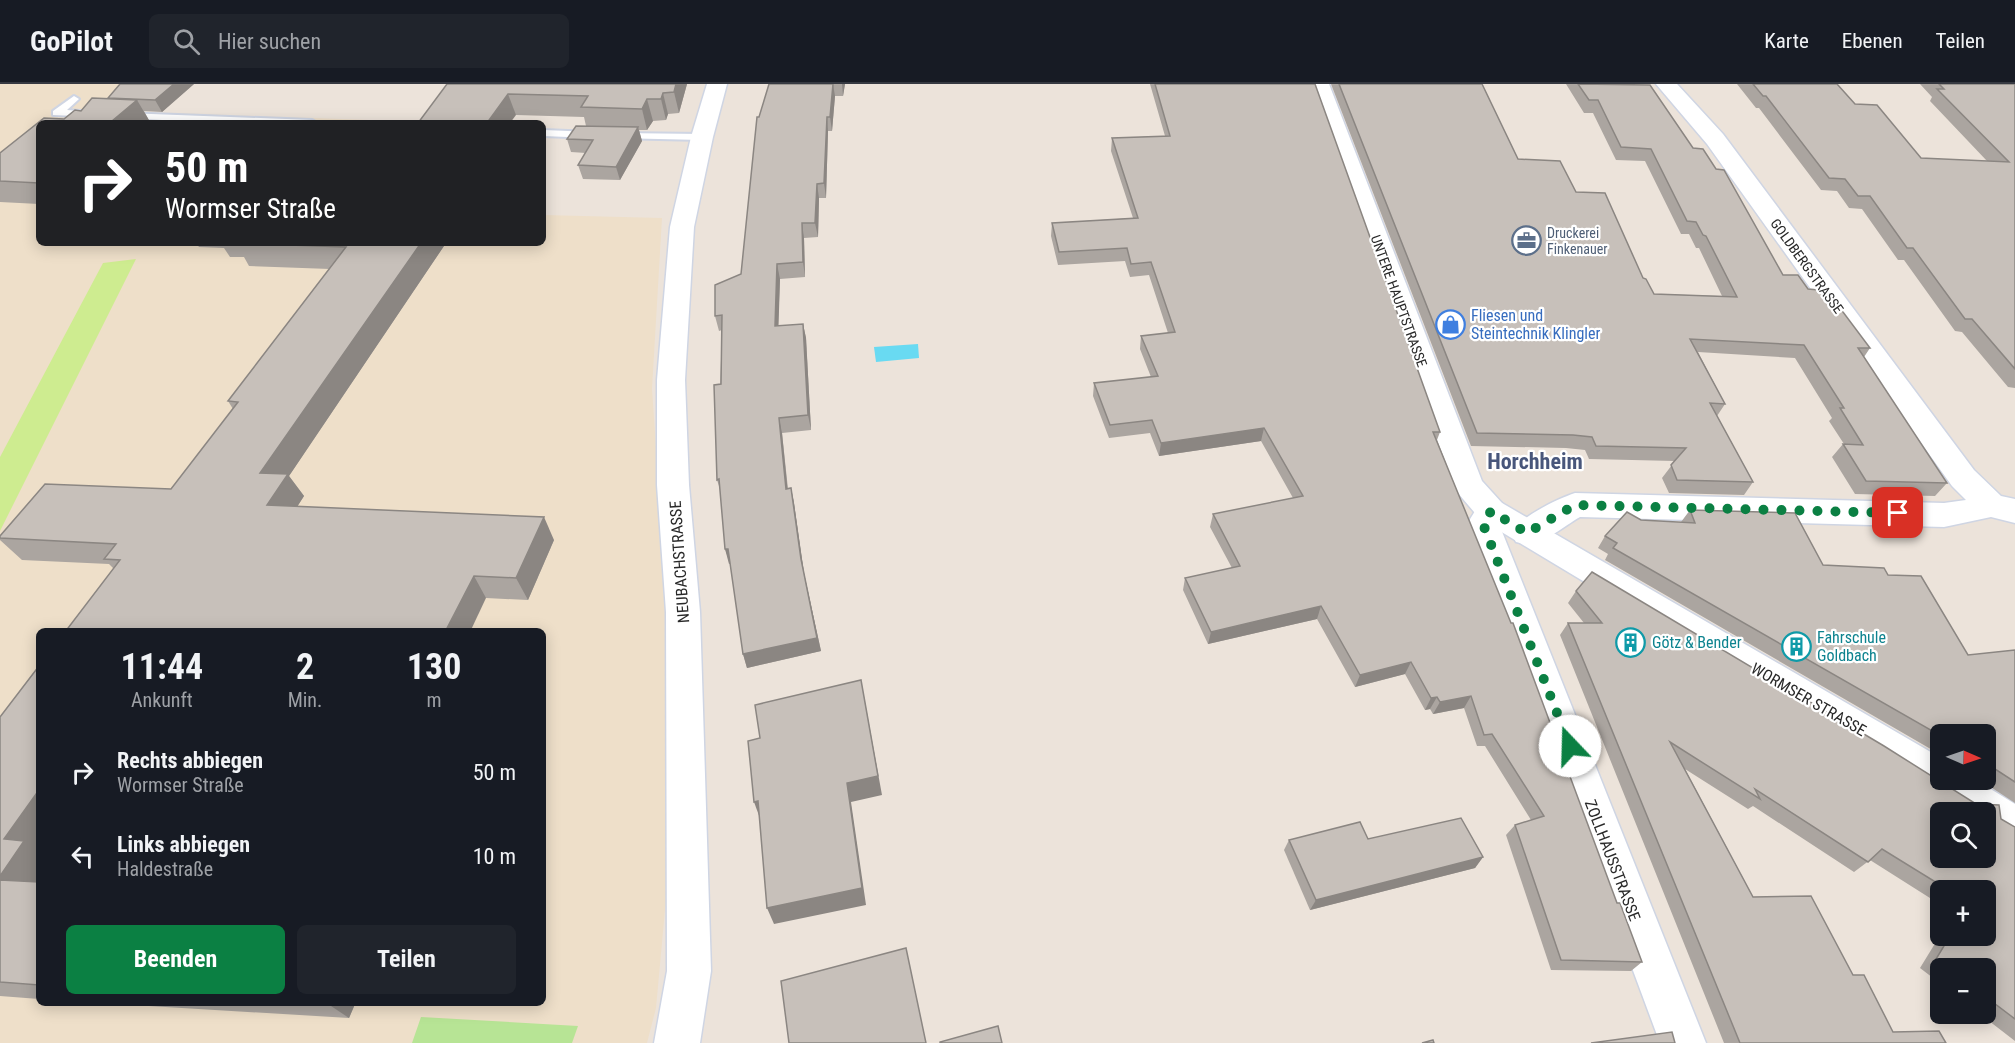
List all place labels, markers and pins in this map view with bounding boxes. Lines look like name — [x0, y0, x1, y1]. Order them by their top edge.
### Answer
office icon: Druckerei Finkenauer — [1510, 225, 1542, 257]
place label: Druckerei Finkenauer — [1547, 225, 1608, 257]
place label: Fliesen und Steintechnik Klingler — [1471, 306, 1600, 343]
shop icon: Fliesen und Steintechnik Klingler — [1434, 308, 1466, 340]
pin — [1872, 487, 1923, 538]
building icon: Götz & Bender — [1615, 626, 1647, 658]
place label: Fahrschule Goldbach — [1817, 628, 1886, 665]
building icon: Fahrschule Goldbach — [1780, 630, 1812, 662]
place label: Götz & Bender — [1652, 633, 1742, 652]

